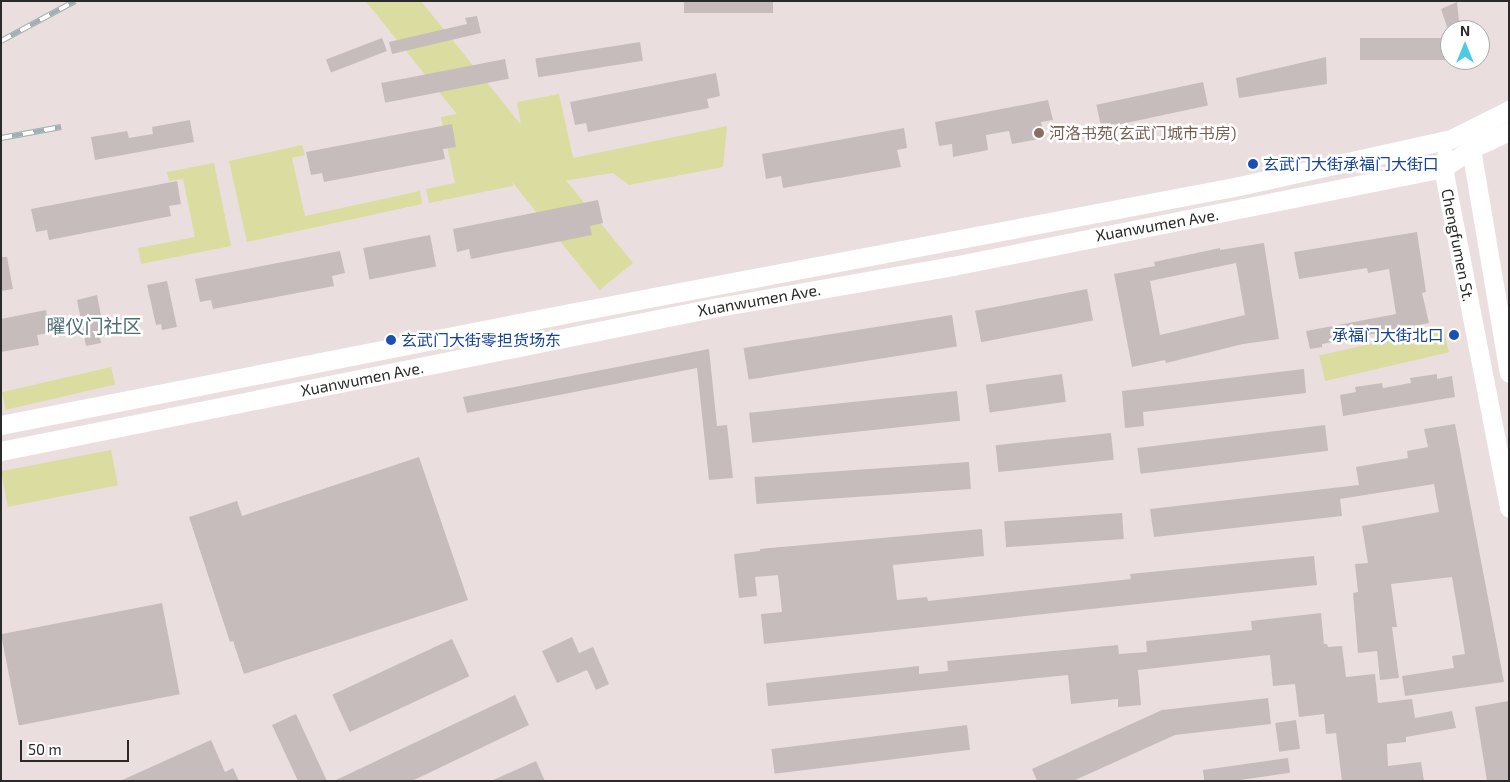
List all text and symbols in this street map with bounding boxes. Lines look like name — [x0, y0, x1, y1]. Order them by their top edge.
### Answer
north arrow — [1440, 20, 1490, 70]
text: N — [1460, 22, 1470, 39]
place label: 河洛书苑(玄武门城市书房) — [1049, 123, 1236, 143]
marker: 河洛书苑(玄武门城市书房) — [1033, 127, 1045, 139]
place label: 玄武门大街承福门大街口 — [1263, 154, 1439, 174]
marker: 玄武门大街承福门大街口 — [1247, 158, 1259, 170]
street label: Chengfumen St. — [1438, 187, 1478, 303]
street label: Xuanwumen Ave. — [1094, 205, 1220, 245]
street label: Xuanwumen Ave. — [696, 280, 822, 320]
district label: 曜仪门社区 — [47, 315, 141, 337]
place label: 承福门大街北口 — [1332, 325, 1444, 345]
marker: 承福门大街北口 — [1448, 329, 1460, 341]
place label: 玄武门大街零担货场东 — [401, 330, 561, 350]
marker: 玄武门大街零担货场东 — [385, 334, 397, 346]
street label: Xuanwumen Ave. — [299, 358, 425, 400]
scale bar — [22, 730, 131, 762]
text: 50 m — [28, 740, 62, 758]

